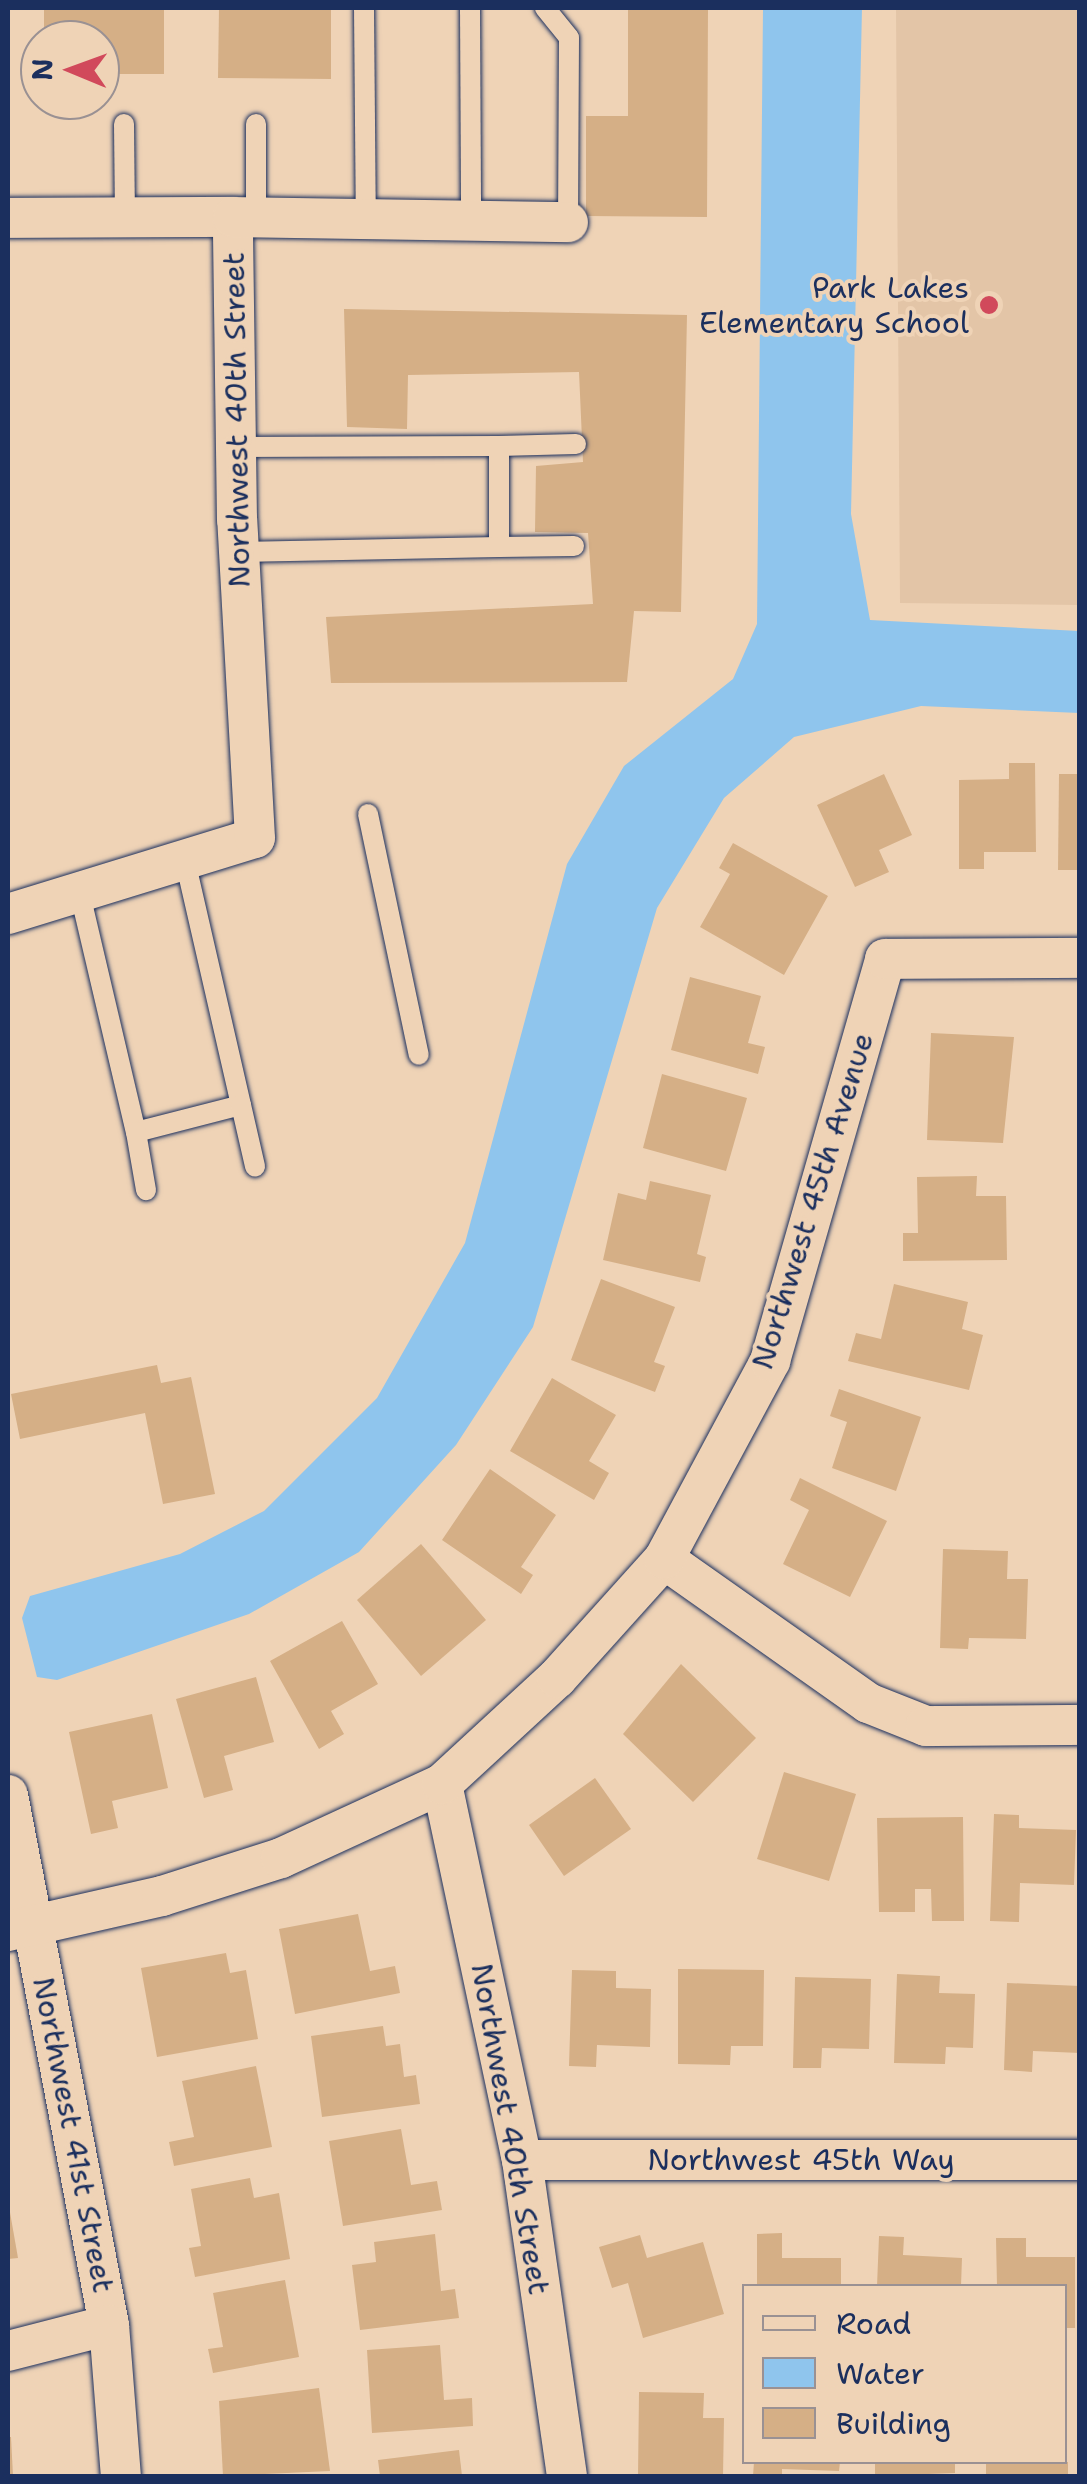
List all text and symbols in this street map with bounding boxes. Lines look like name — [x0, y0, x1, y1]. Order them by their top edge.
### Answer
north arrow — [20, 20, 120, 120]
text: N — [23, 58, 61, 81]
street label: Northwest 40th Street — [216, 252, 258, 588]
place label: Park Lakes Elementary School — [699, 270, 969, 340]
marker: Park Lakes Elementary School — [978, 294, 1000, 316]
street label: Northwest 45th Avenue — [745, 1028, 881, 1374]
street label: Northwest 40th Street — [463, 1961, 557, 2297]
street label: Northwest 41st Street — [25, 1974, 121, 2296]
street label: Northwest 45th Way — [647, 2142, 955, 2178]
legend — [742, 2284, 1067, 2464]
text: Road — [836, 2303, 911, 2344]
text: Water — [836, 2353, 925, 2394]
text: Building — [836, 2403, 951, 2444]

